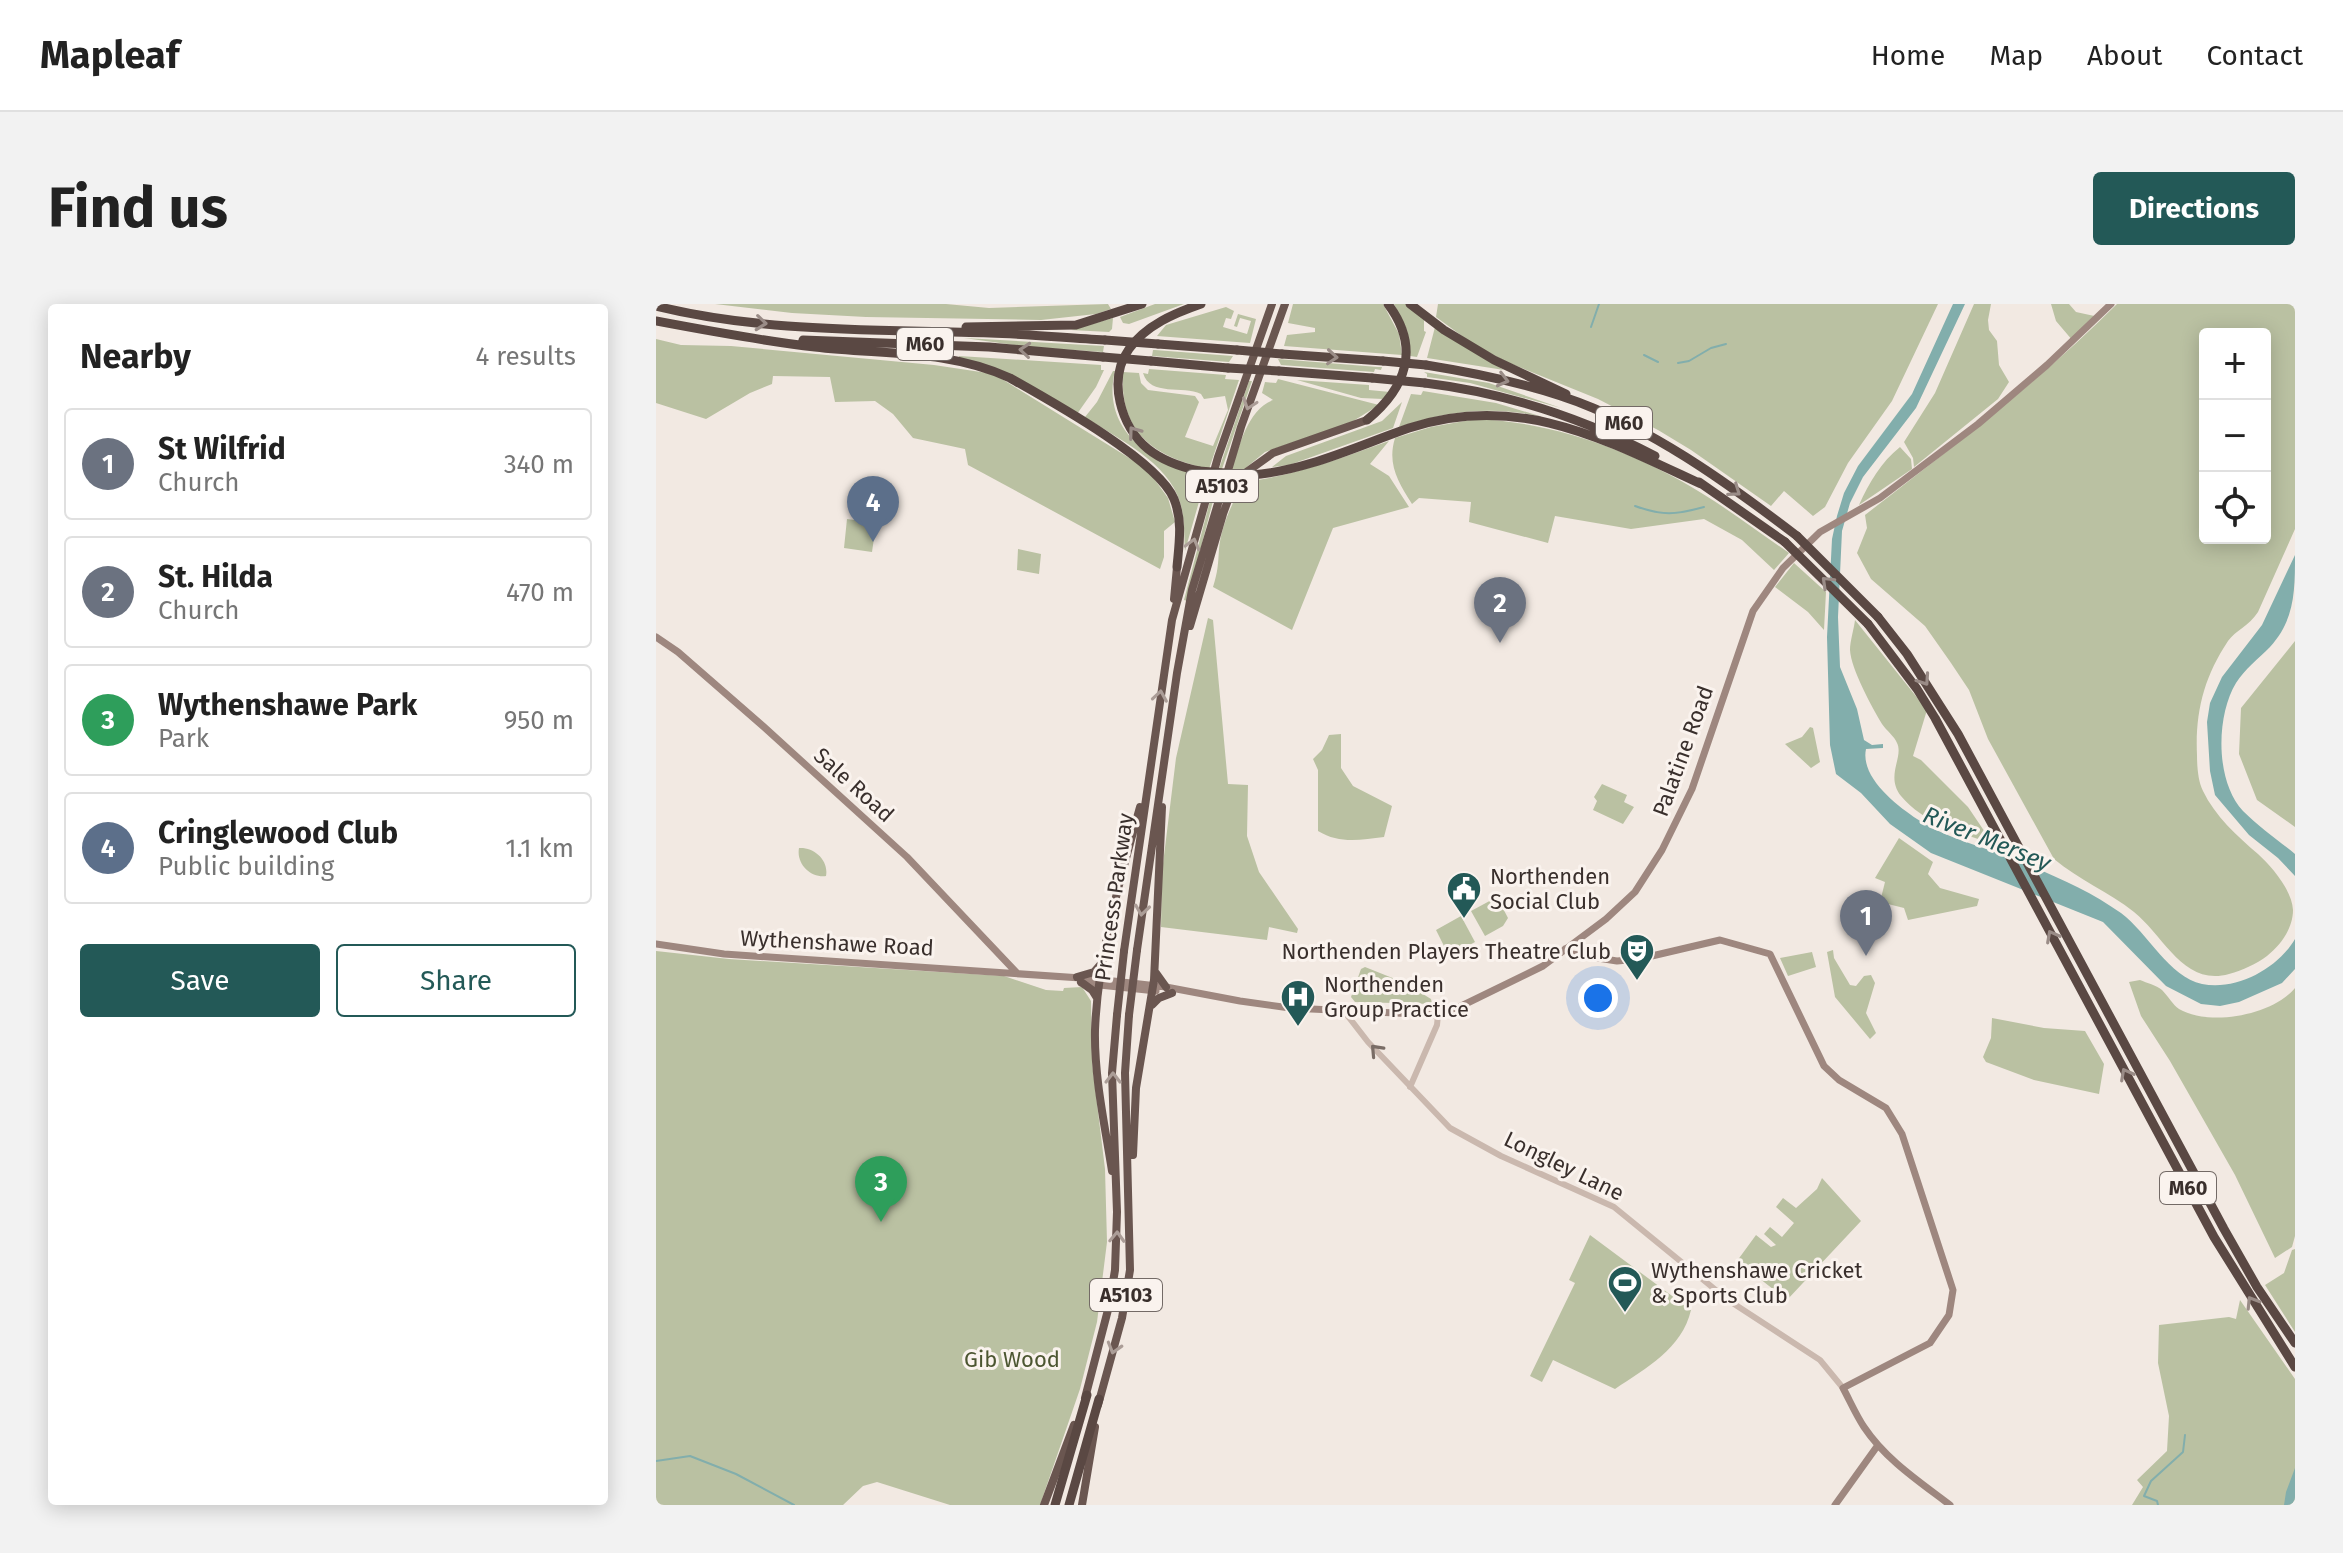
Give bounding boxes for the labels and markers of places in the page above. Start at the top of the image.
pin: 4 [847,476,899,542]
pin: 2 [1474,577,1526,643]
place label: Northenden Social Club [1490,863,1610,915]
public building icon: Northenden Social Club [1445,870,1483,920]
pin: 1 [1840,890,1892,956]
theatre icon: Northenden Players Theatre Club [1618,932,1656,982]
place label: Northenden Players Theatre Club [1282,938,1611,965]
place label: Northenden Group Practice [1324,971,1469,1023]
hospital icon: Northenden Group Practice [1279,978,1317,1028]
pin: 3 [855,1156,907,1222]
place label: Wythenshawe Cricket & Sports Club [1651,1257,1863,1309]
sports icon: Wythenshawe Cricket & Sports Club [1606,1264,1644,1314]

